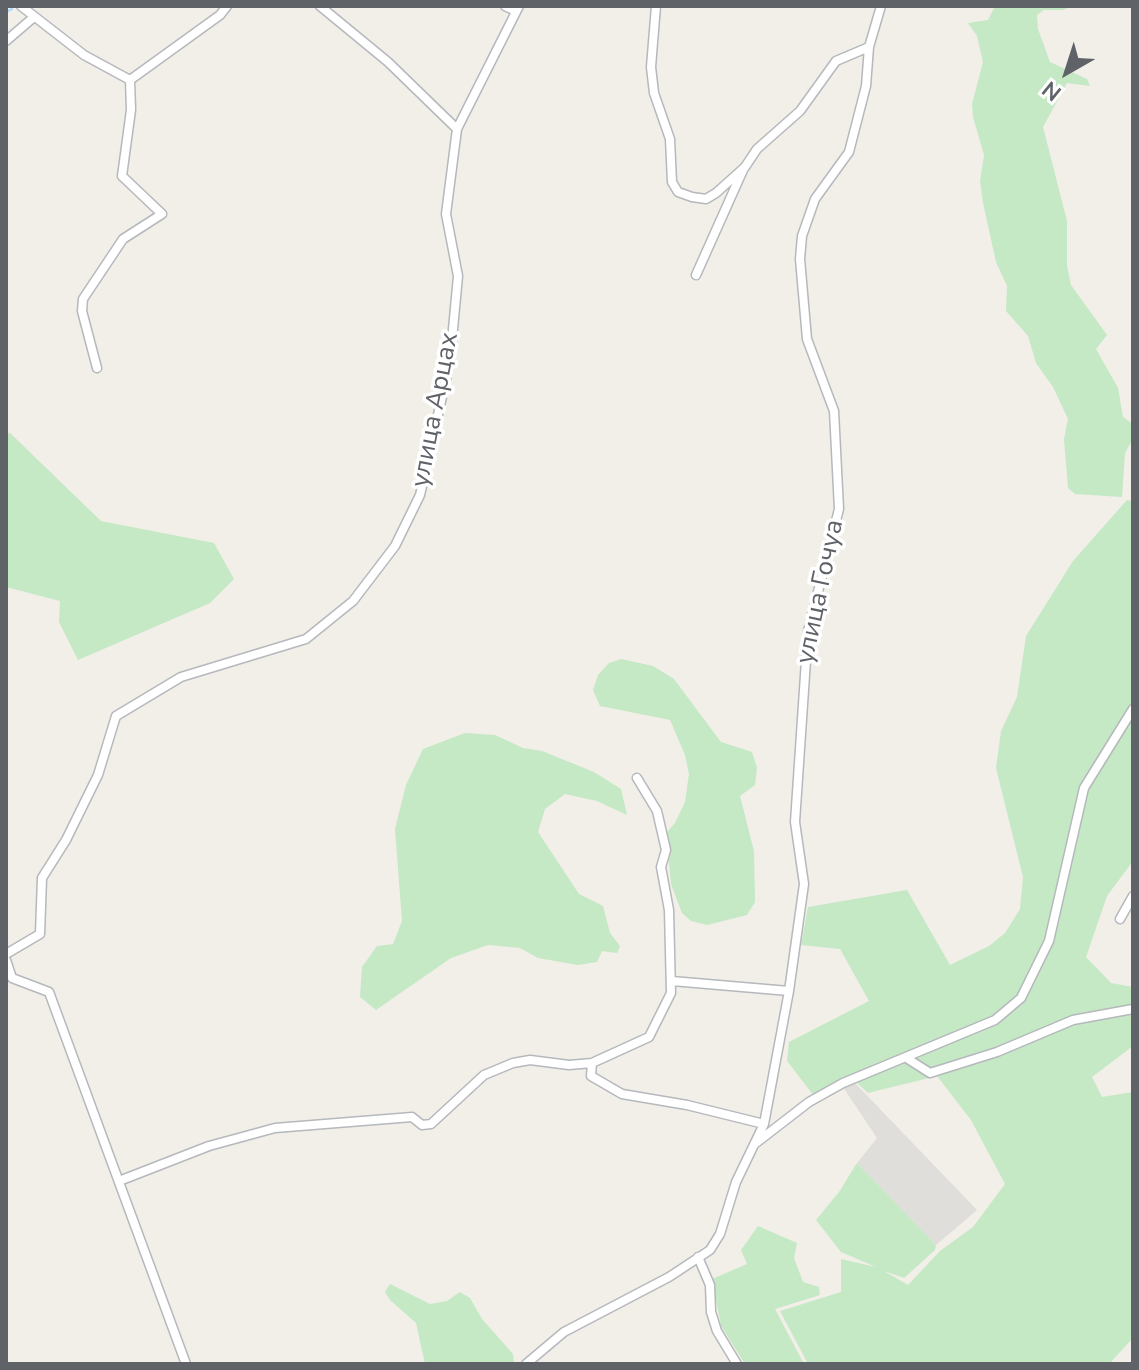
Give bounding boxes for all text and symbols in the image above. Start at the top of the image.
north arrow [1027,32,1107,112]
text: N [1036,74,1068,107]
street label: улица Арцах [406,330,466,490]
street label: улица Гочуа [790,517,852,667]

